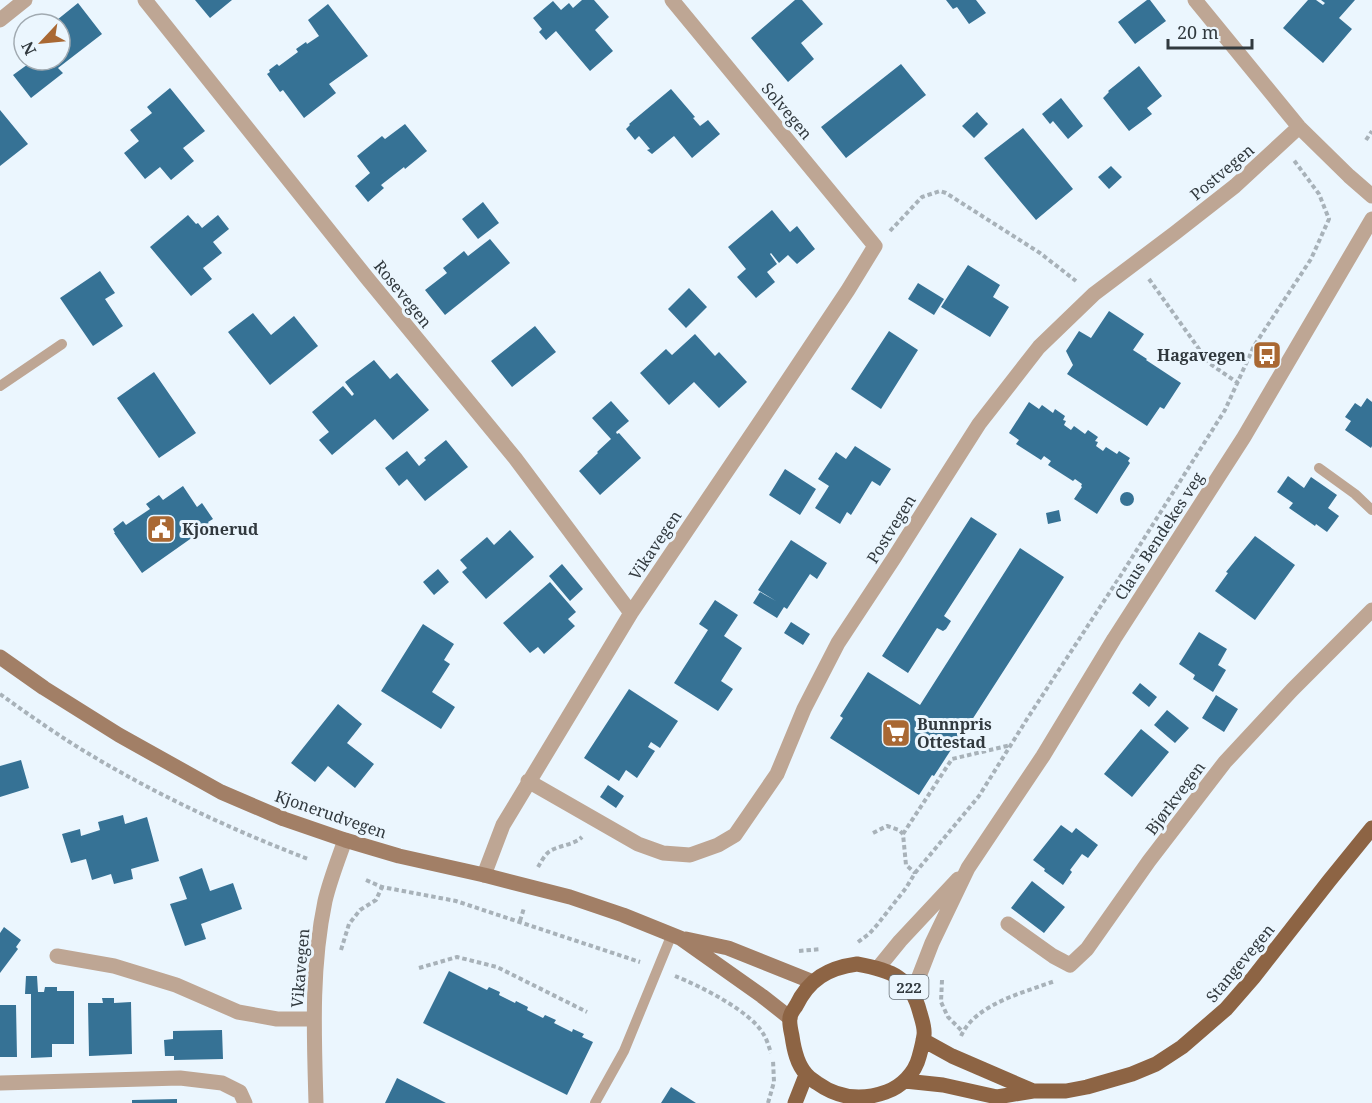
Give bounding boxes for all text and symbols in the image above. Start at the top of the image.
north arrow [12,12,72,72]
scale bar [1168,12,1252,50]
text: 20 m [1177,20,1219,44]
text: N [16,38,41,59]
street label: Solvegen [757,78,817,144]
street label: Postvegen [1185,139,1259,205]
street label: Rosevegen [369,256,437,332]
bus stop icon: Hagavegen [1251,339,1283,371]
place label: Hagavegen [1157,344,1246,366]
street label: Claus Bendekes veg [1109,467,1209,604]
street label: Postvegen [861,490,921,568]
street label: Vikavegen [624,506,686,584]
public building icon: Kjonerud [145,513,177,545]
place label: Kjonerud [182,518,259,540]
place label: Bunnpris Ottestad [917,713,992,753]
supermarket icon: Bunnpris Ottestad [880,717,912,749]
street label: Bjørkvegen [1140,757,1210,839]
street label: Kjonerudvegen [272,785,390,843]
street label: Stangevegen [1201,919,1279,1007]
street label: Vikavegen [286,927,314,1009]
road number: 222 [890,975,928,999]

